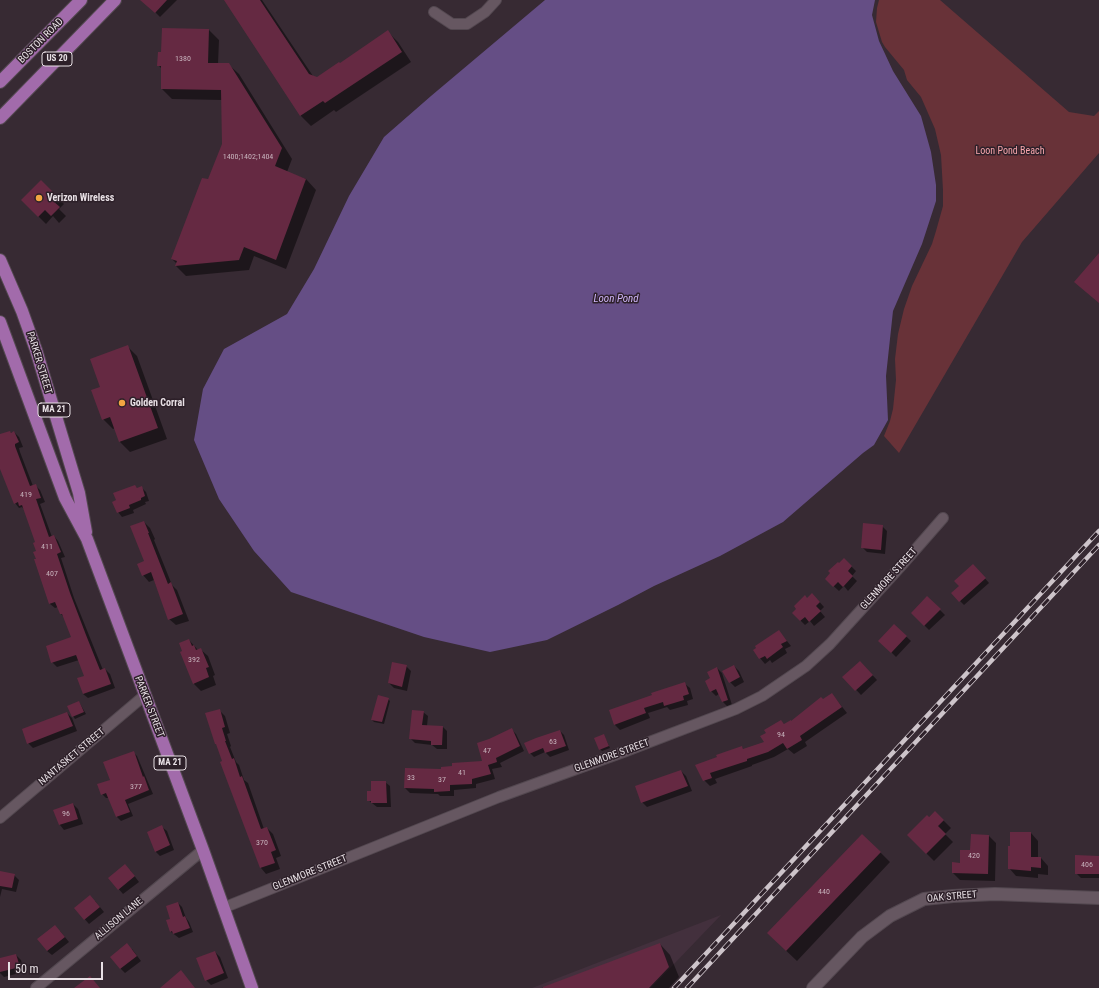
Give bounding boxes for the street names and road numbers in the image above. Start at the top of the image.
street label: BOSTON ROAD [16,16,66,66]
road number: US 20 [42,52,72,66]
street label: PARKER STREET [24,330,54,396]
road number: MA 21 [38,403,70,417]
street label: GLENMORE STREET [858,546,920,612]
street label: PARKER STREET [132,675,166,739]
street label: NANTASKET STREET [36,726,108,788]
street label: GLENMORE STREET [573,737,651,775]
road number: MA 21 [154,756,186,770]
street label: GLENMORE STREET [271,853,349,893]
street label: OAK STREET [926,889,978,905]
street label: ALLISON LANE [92,895,146,943]

